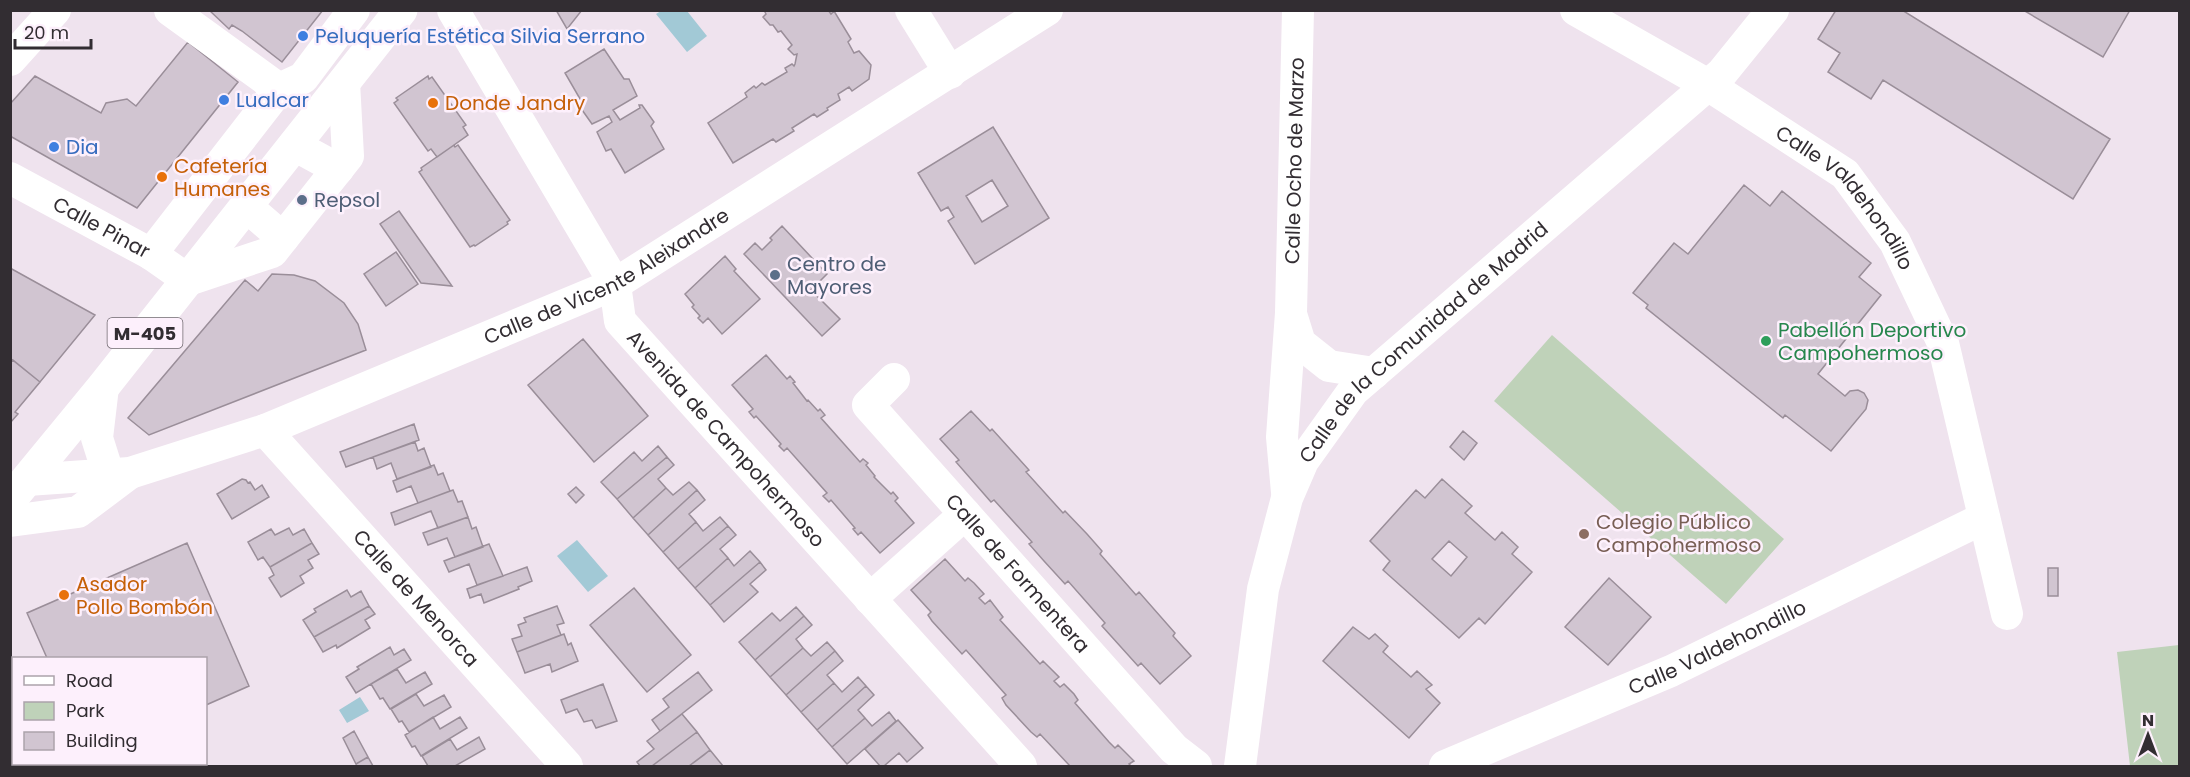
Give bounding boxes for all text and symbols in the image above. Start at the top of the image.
scale bar [15,12,92,50]
text: 20 m [24,20,69,45]
place label: Peluquería Estética Silvia Serrano [315,22,645,50]
marker: Peluquería Estética Silvia Serrano [296,29,310,43]
street label: Calle Ocho de Marzo [1278,57,1311,264]
place label: Lualcar [236,86,309,114]
place label: Donde Jandry [445,89,585,117]
marker: Lualcar [217,93,231,107]
marker: Donde Jandry [426,96,440,110]
street label: Calle Valdehondillo [1770,119,1920,275]
place label: Dia [66,133,99,161]
marker: Dia [47,140,61,154]
place label: Cafetería Humanes [174,152,270,203]
marker: Cafetería Humanes [155,170,169,184]
place label: Repsol [314,186,380,214]
street label: Calle Pinar [48,190,155,265]
marker: Repsol [295,193,309,207]
street label: Calle de Vicente Aleixandre [479,201,735,351]
street label: Calle de la Comunidad de Madrid [1292,215,1554,468]
place label: Centro de Mayores [787,250,886,301]
marker: Centro de Mayores [768,268,782,282]
place label: Pabellón Deportivo Campohermoso [1778,316,1966,367]
road number: M-405 [108,318,182,348]
street label: Avenida de Campohermoso [621,324,831,553]
marker: Pabellón Deportivo Campohermoso [1759,334,1773,348]
street label: Calle de Formentera [939,487,1096,659]
place label: Colegio Público Campohermoso [1596,508,1761,559]
street label: Calle de Menorca [347,523,485,673]
marker: Colegio Público Campohermoso [1577,527,1591,541]
place label: Asador Pollo Bombón [76,570,213,621]
marker: Asador Pollo Bombón [57,588,71,602]
street label: Calle Valdehondillo [1624,593,1811,701]
legend [12,657,207,765]
text: Road [66,668,113,693]
text: Park [66,698,105,723]
north arrow [2118,705,2178,765]
text: N [2142,709,2154,732]
text: Building [66,728,138,753]

